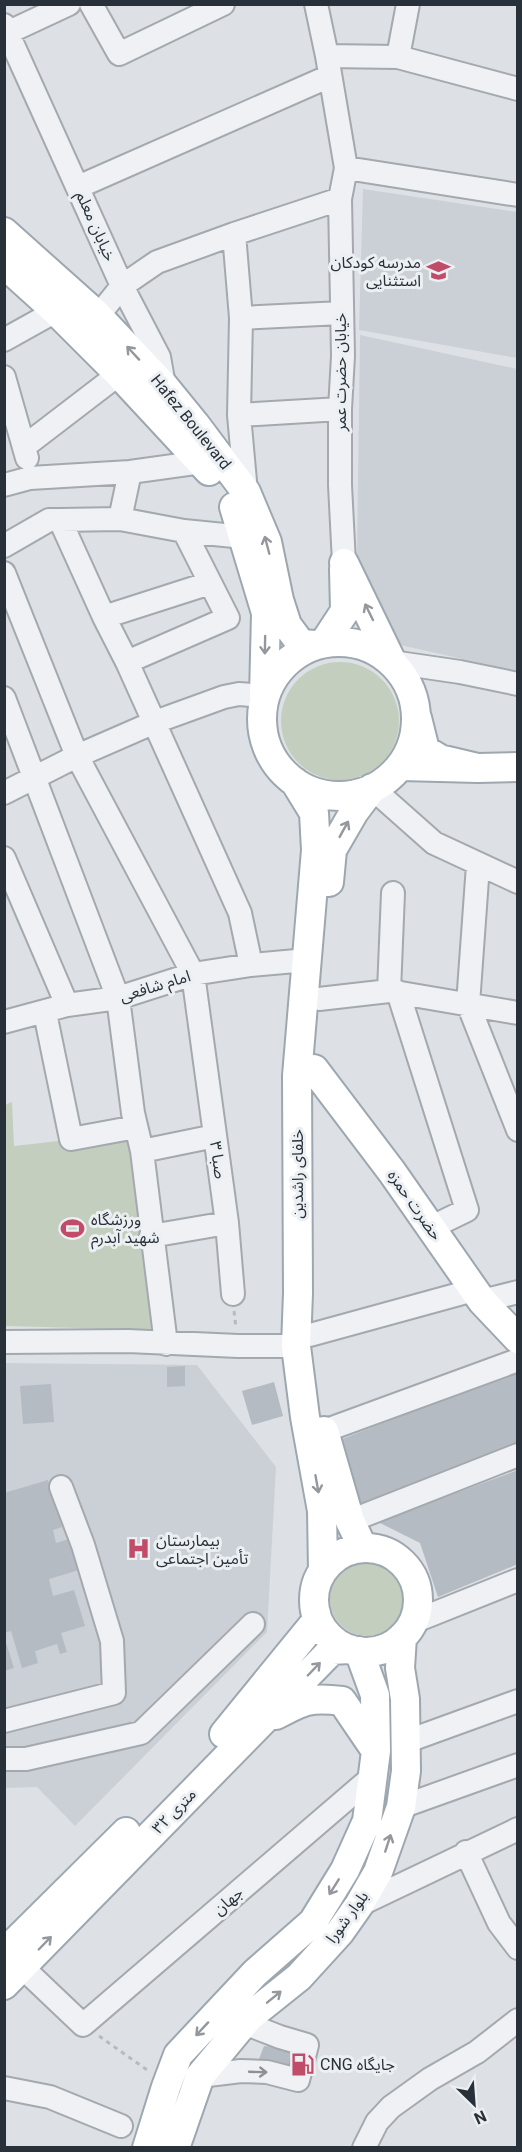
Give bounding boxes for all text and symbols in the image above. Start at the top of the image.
street label: خیابان معلم [69,188,120,265]
place label: مدرسه کودکان استثنایی [330,253,421,290]
school or university icon: مدرسه کودکان استثنایی [426,258,452,284]
street label: خیابان حضرت عمر [331,313,350,432]
one-way arrow [126,345,140,360]
street label: Hafez Boulevard [147,371,235,473]
one-way arrow [261,536,272,555]
one-way arrow [363,603,375,621]
one-way arrow [259,635,271,655]
one-way arrow [338,821,350,838]
street label: امام شافعی [117,966,194,1009]
street label: خلفای راشدین [288,1129,307,1219]
street label: صبا ۳ [206,1140,230,1180]
street label: حضرت حمزه [384,1166,446,1244]
place label: ورزشگاه شهید آبدرم [91,1210,160,1250]
sports icon: ورزشگاه شهید آبدرم [60,1215,86,1241]
one-way arrow [311,1474,322,1493]
place label: بیمارستان تأمین اجتماعی [156,1531,249,1568]
hospital icon: بیمارستان تأمین اجتماعی [125,1536,151,1562]
one-way arrow [307,1661,321,1676]
street label: ۳۲ متری [148,1785,200,1837]
one-way arrow [383,1834,394,1853]
one-way arrow [328,1879,341,1896]
street label: جهان [209,1883,247,1919]
street label: بلوار شورا [322,1887,372,1947]
one-way arrow [38,1935,52,1950]
one-way arrow [265,1990,281,2003]
one-way arrow [195,2021,209,2036]
fuel station icon: CNG جایگاه [289,2051,315,2077]
place label: CNG جایگاه [320,2055,395,2074]
one-way arrow [248,2066,268,2077]
north arrow [444,2074,504,2134]
text: N [471,2106,489,2128]

